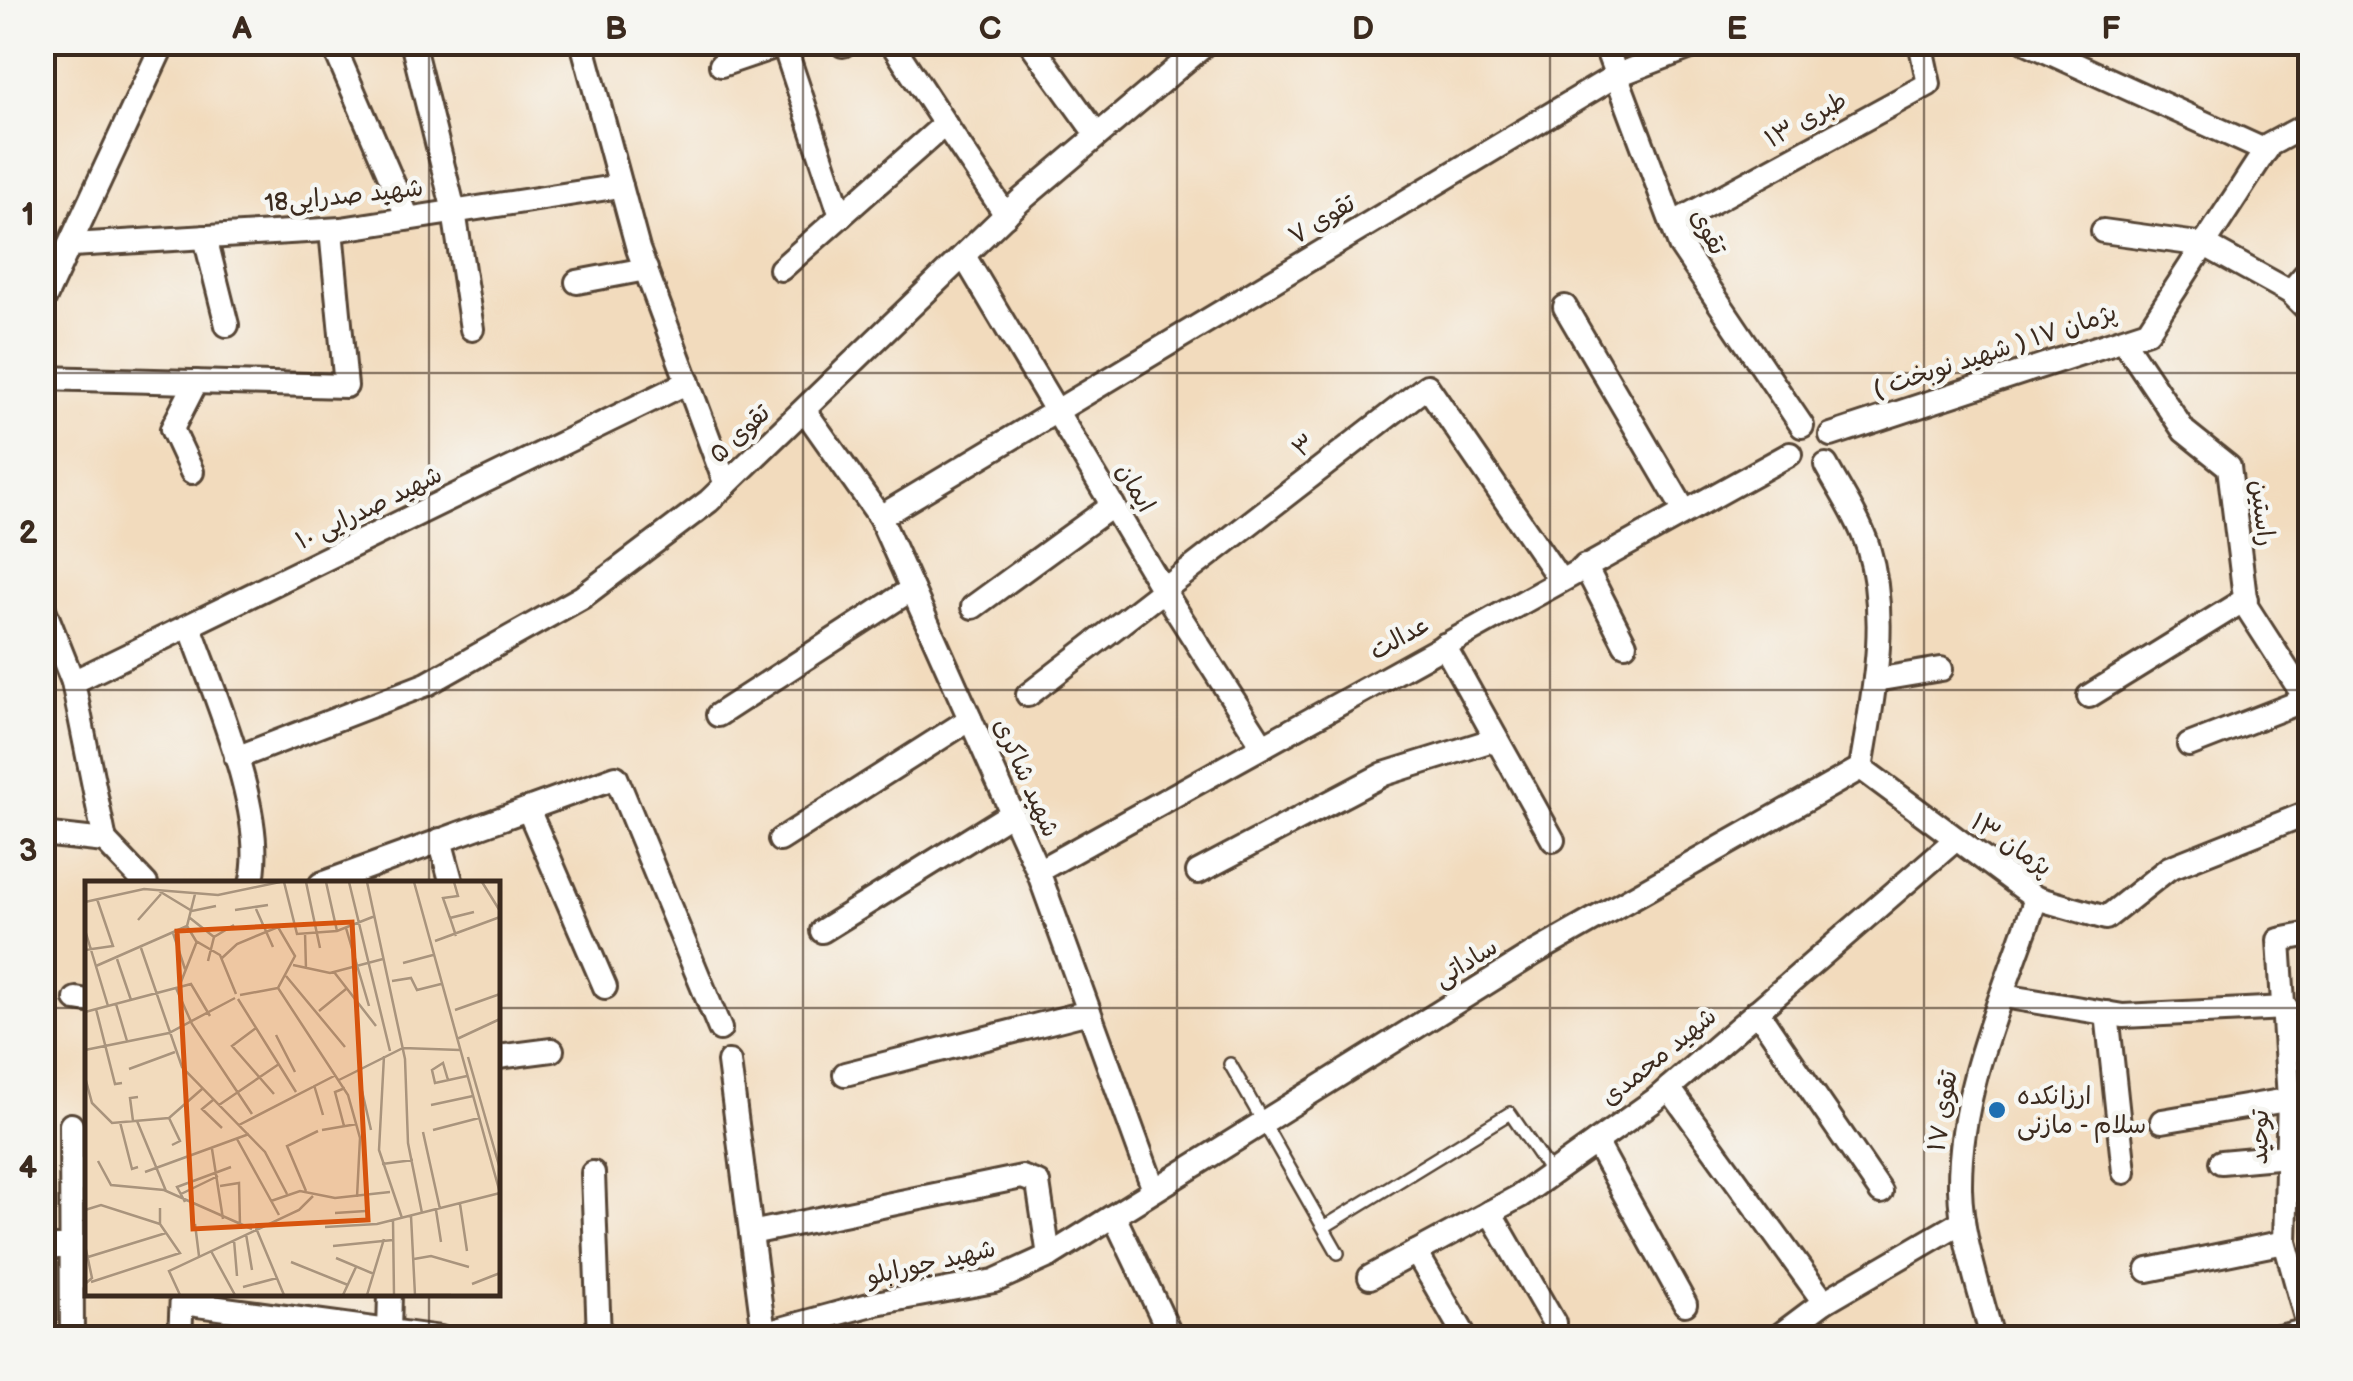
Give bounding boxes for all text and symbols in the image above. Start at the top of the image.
text: A [231,10,252,49]
text: B [605,10,627,49]
text: C [979,10,1001,49]
text: D [1352,10,1374,49]
text: E [1727,10,1747,49]
text: F [2101,10,2121,49]
street label: طبری ۱۳ [1760,85,1852,155]
street label: شهید صدرایی18 [263,172,425,220]
street label: تقوی ۷ [1283,188,1362,252]
text: 1 [21,196,35,235]
street label: تقوی [1683,203,1733,261]
street label: پژمان ۱۷ ( شهید نوبخت ) [1869,297,2121,405]
street label: تقوی ۵ [703,397,778,470]
street label: ۳ [1286,427,1322,465]
street label: ایمان [1109,458,1161,518]
street label: شهید صدرایی ۱۰ [291,459,447,557]
street label: راستین [2243,478,2281,548]
text: 2 [18,514,38,553]
street label: عدالت [1364,609,1436,667]
street label: شهید شاکری [986,714,1066,842]
street label: پژمان ۱۳ [1964,807,2058,883]
text: 3 [19,832,37,871]
inset map [85,881,500,1296]
street label: ساداتی [1428,932,1504,994]
street label: شهید محمدی [1595,1001,1723,1113]
street label: تقوی ۱۷ [1921,1067,1965,1154]
place label: ارزانکده سلام - مازنی [2017,1081,2146,1143]
marker: ارزانکده سلام - مازنی [1986,1099,2008,1121]
street label: توحید [2244,1108,2276,1165]
text: 4 [19,1149,38,1188]
street label: شهید جورابلو [862,1233,999,1293]

